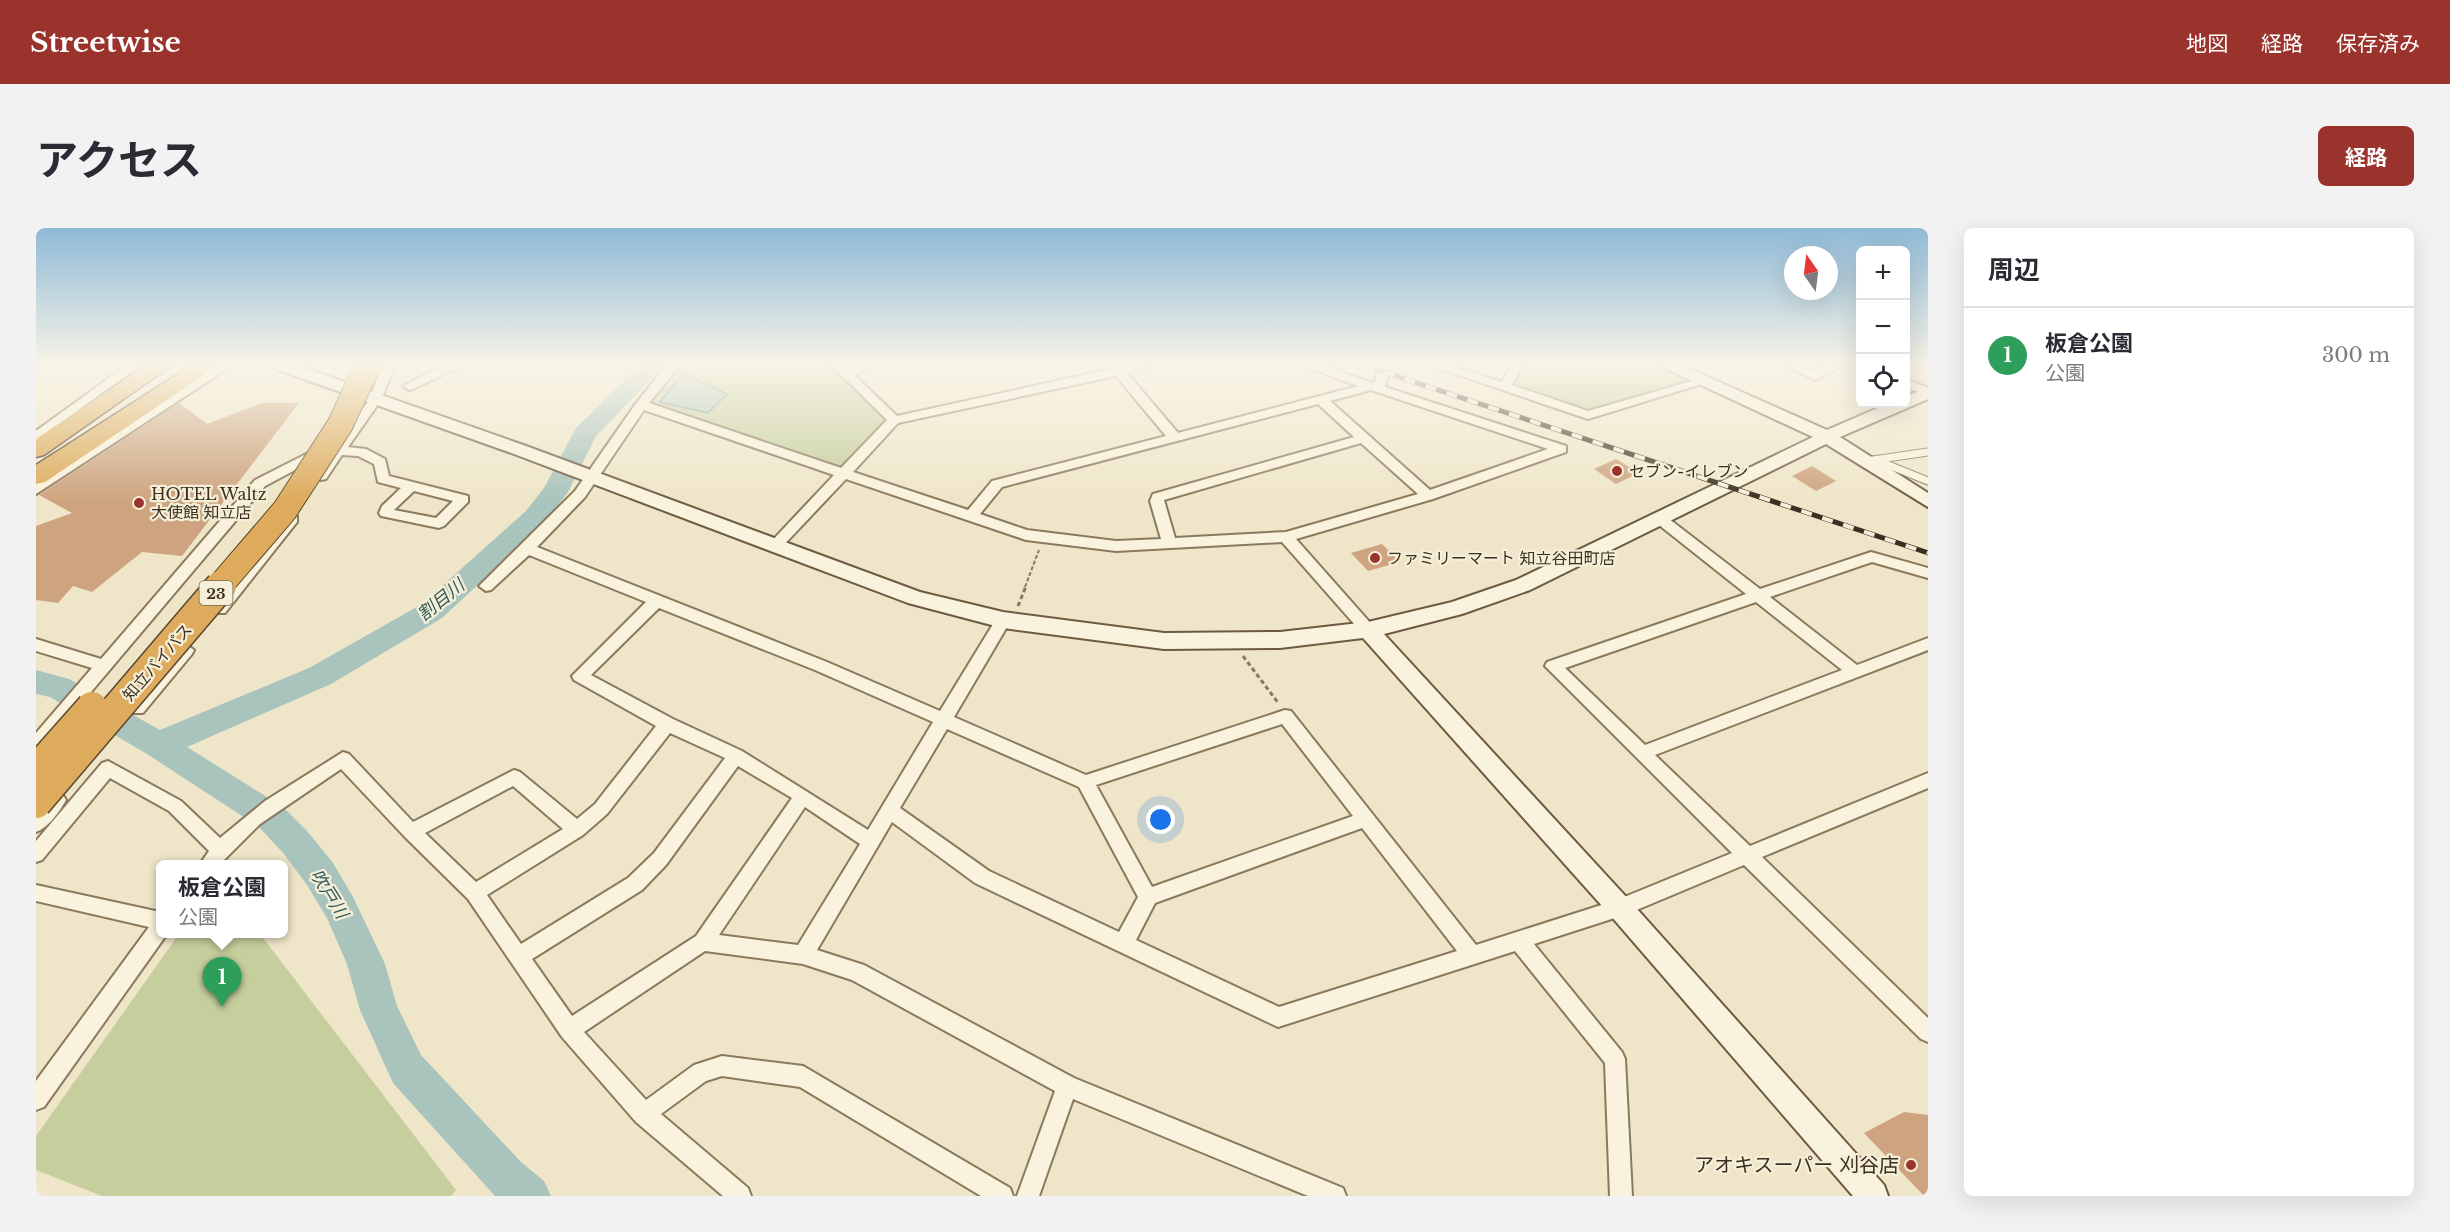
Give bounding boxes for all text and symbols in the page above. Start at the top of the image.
text: Streetwise [30,25,181,60]
text: 地図 [2186,31,2228,57]
text: 経路 [2261,31,2303,57]
text: 保存済み [2336,31,2420,57]
button: 経路 [2318,126,2414,186]
text: アクセス [36,134,202,186]
north arrow [1784,246,1838,300]
map controls [1856,246,1910,408]
button: + [1856,246,1910,300]
text: 周辺 [1988,254,2040,286]
button: − [1856,300,1910,354]
text: 板倉公園 [2045,330,2133,357]
text: 1 [2003,343,2012,367]
text: 300 m [2322,343,2390,367]
button: locate [1856,354,1910,408]
text: 公園 [2045,361,2085,385]
place label: セブン-イレブン [1629,461,1748,481]
marker: セブン-イレブン [1610,464,1624,478]
place label: HOTEL Waltz 大使館 知立店 [151,484,267,522]
marker: HOTEL Waltz 大使館 知立店 [132,496,146,510]
place label: ファミリーマート 知立谷田町店 [1387,548,1616,568]
marker: ファミリーマート 知立谷田町店 [1368,551,1382,565]
water label: 割目川 [413,573,470,626]
road number: 23 [200,581,232,605]
street label: 知立バイパス [118,619,196,705]
your location [1146,805,1175,834]
popup [156,860,288,938]
water label: 吹戸川 [305,865,354,924]
text: 板倉公園 [178,874,266,901]
text: 公園 [178,905,218,929]
pin: 1 [202,958,242,1007]
place label: アオキスーパー 刈谷店 [1694,1153,1899,1177]
marker: アオキスーパー 刈谷店 [1904,1158,1918,1172]

